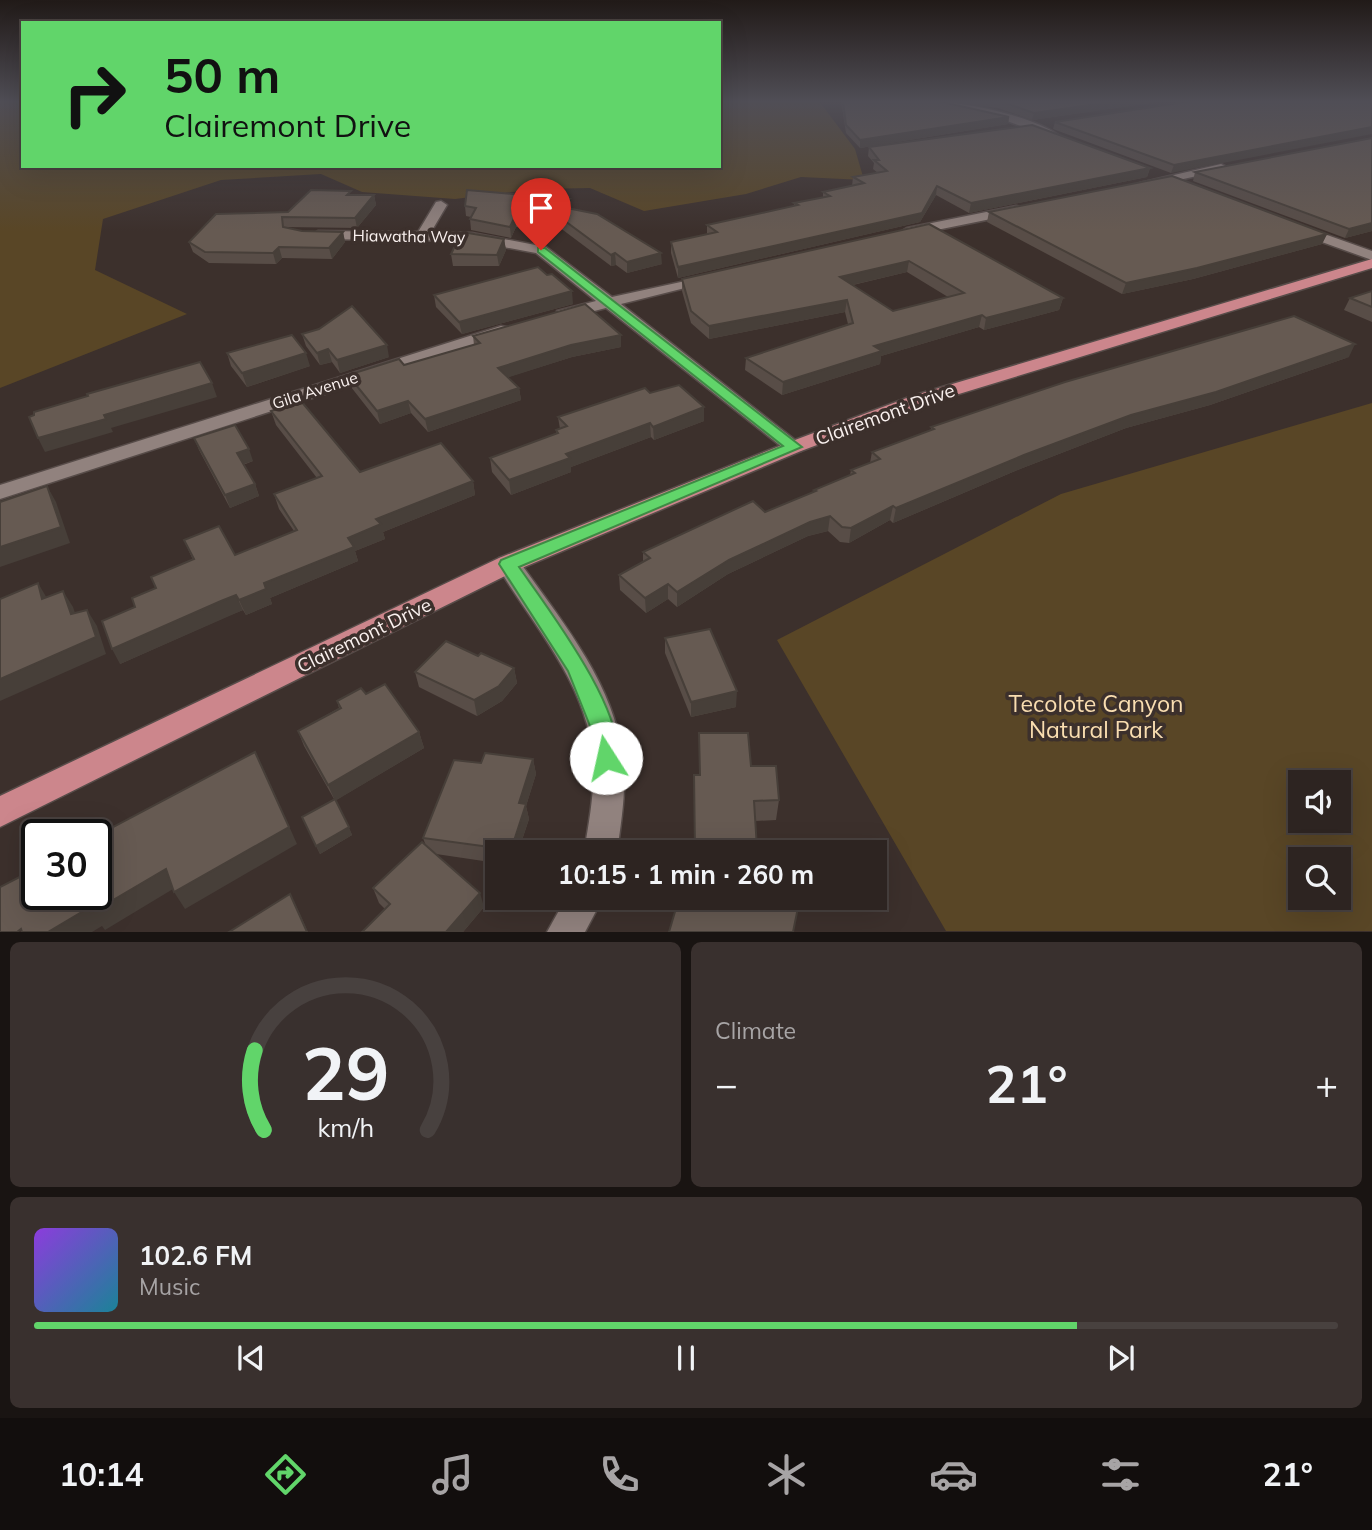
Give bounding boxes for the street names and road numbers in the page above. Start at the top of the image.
street label: Hiawatha Way [353,225,466,247]
street label: Gila Avenue [270,367,360,413]
street label: Clairemont Drive [812,378,958,450]
street label: Clairemont Drive [293,592,435,678]

